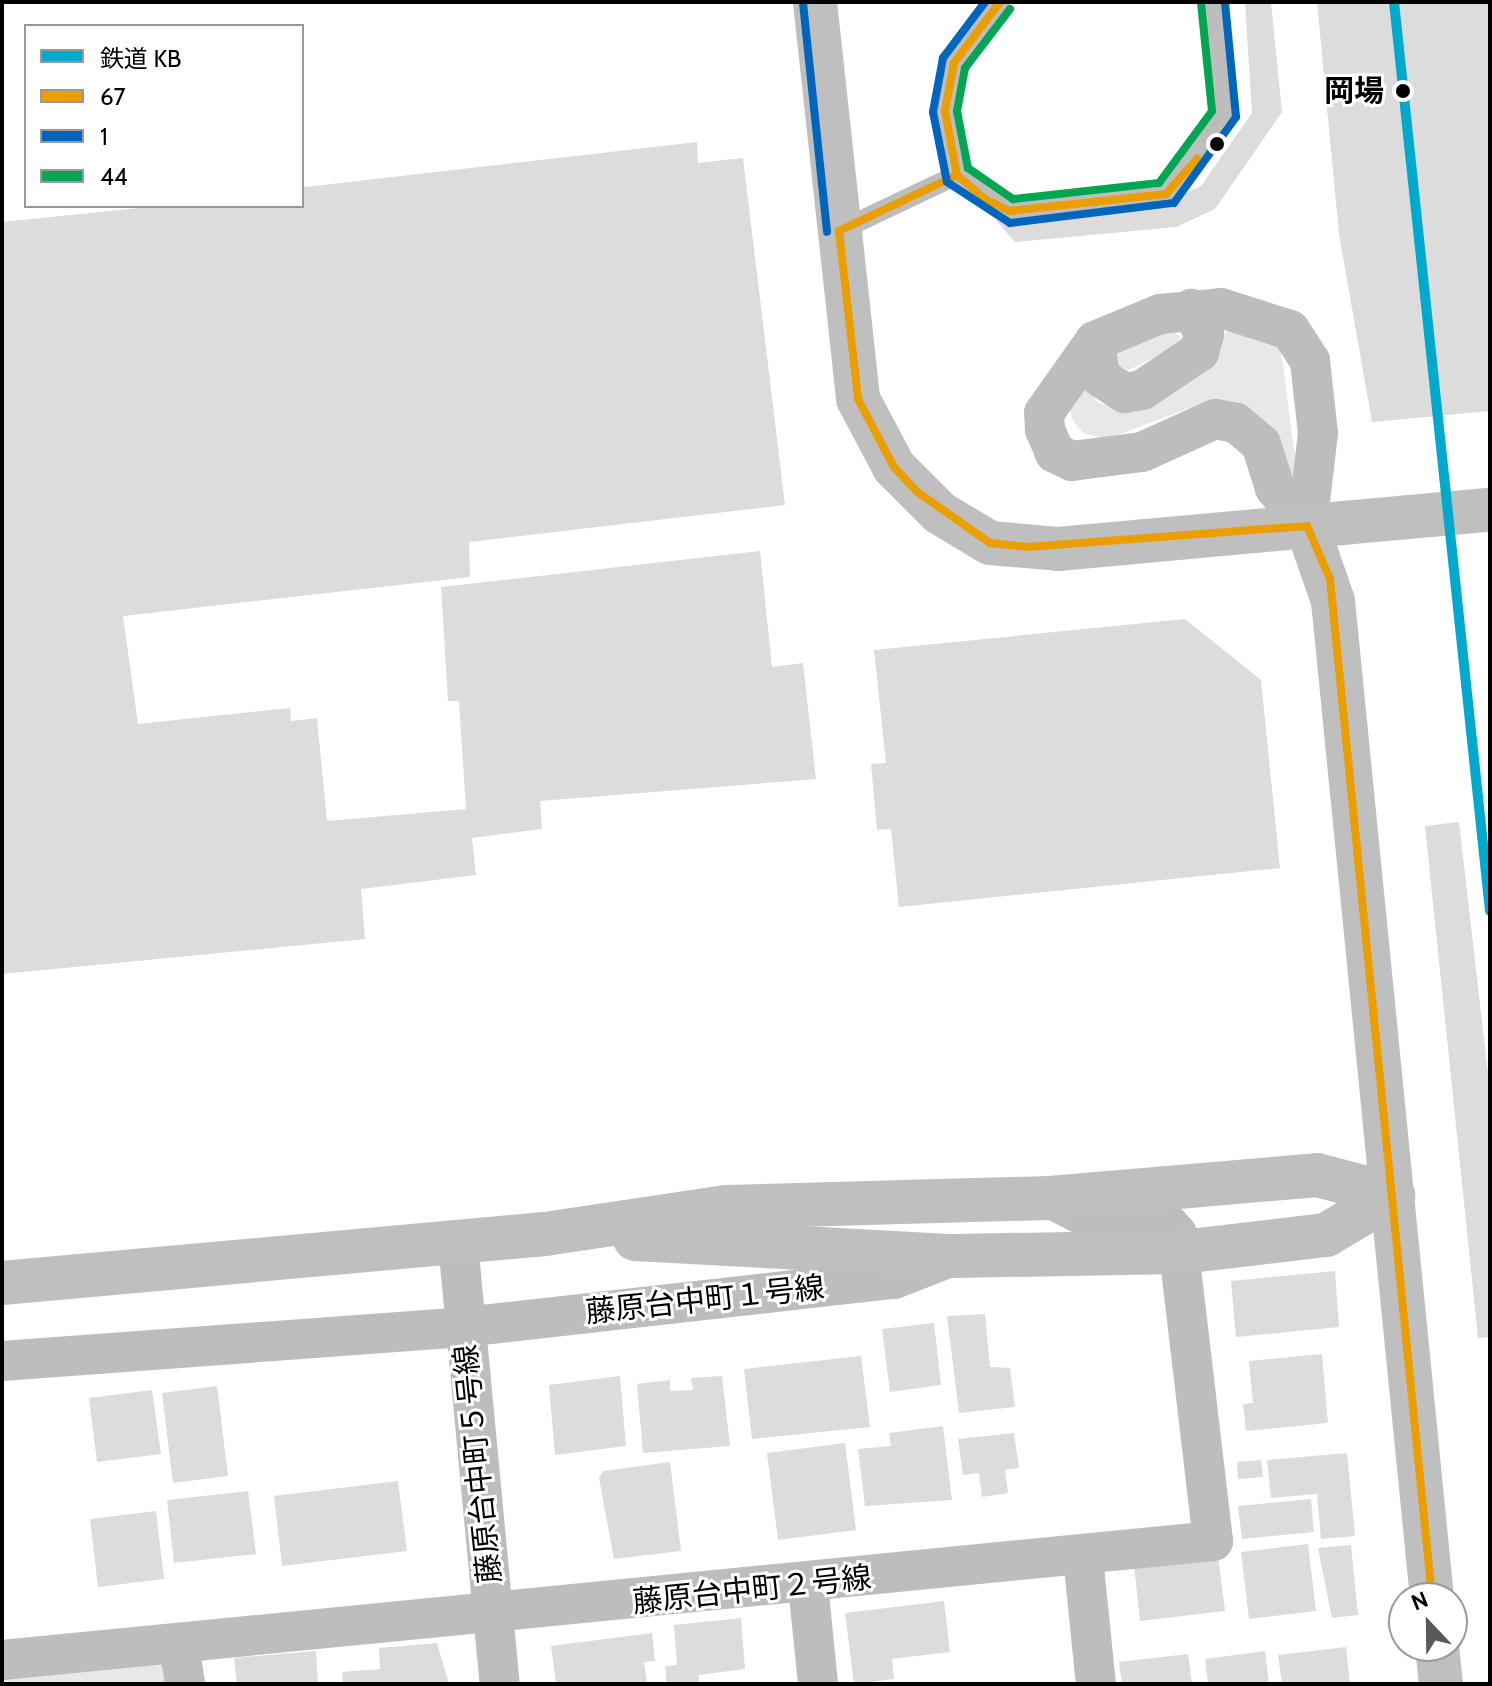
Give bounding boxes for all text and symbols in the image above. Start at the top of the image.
legend [24,24,304,208]
text: 鉄道 KB [100,44,181,73]
place label: 岡場 [1324,73,1384,109]
marker: 岡場 [1391,79,1415,103]
text: 67 [100,82,126,111]
text: 1 [100,122,108,151]
unlabelled marker [1209,136,1225,152]
text: 44 [100,162,128,191]
street label: 藤原台中町１号線 [584,1270,826,1330]
street label: 藤原台中町５号線 [448,1343,508,1585]
street label: 藤原台中町２号線 [631,1560,873,1620]
north arrow [1388,1582,1468,1662]
text: N [1407,1586,1432,1617]

